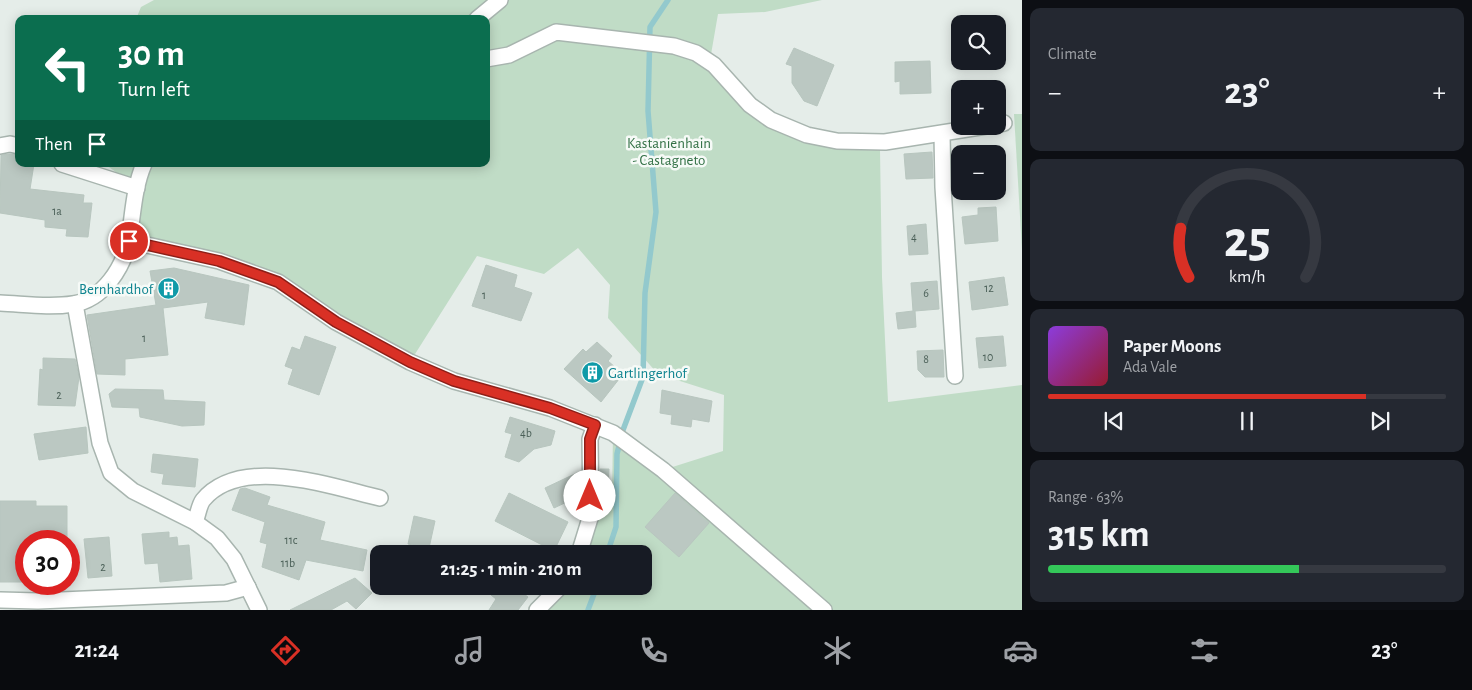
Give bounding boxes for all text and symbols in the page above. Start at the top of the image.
map controls [951,15,1006,200]
button: search [951,15,1006,70]
icon: left [35,35,100,100]
text: 30 m [118,37,185,72]
text: Climate [1048,46,1097,62]
text: 23° [1224,73,1270,111]
text: Turn left [118,78,190,100]
text: − [1048,79,1061,107]
text: + [1433,79,1446,107]
button: + [951,80,1006,135]
icon: arrive [83,130,111,158]
text: Then [35,135,73,154]
park label: Kastanienhain - Castagneto [627,136,711,168]
button: − [951,145,1006,200]
house number: 1a [52,205,62,217]
text: 25 [1224,214,1270,266]
pin [108,220,150,262]
icon: arrive [115,227,143,255]
house number: 4 [911,231,917,243]
text: km/h [1229,268,1265,286]
building icon: Bernhardhof [157,277,181,301]
place label: Bernhardhof [79,282,154,297]
house number: 12 [984,282,994,294]
house number: 6 [923,287,929,299]
house number: 1 [482,289,486,301]
house number: 1 [142,332,146,344]
text: Paper Moons [1123,337,1221,356]
house number: 10 [983,351,993,363]
house number: 8 [923,353,929,365]
text: Ada Vale [1123,359,1177,375]
building icon: Gartlingerhof [580,361,604,385]
place label: Gartlingerhof [608,366,688,381]
house number: 2 [56,389,62,401]
icon: previous [1100,407,1128,435]
icon: pause [1233,407,1261,435]
icon: next [1366,407,1394,435]
house number: 4b [520,427,532,439]
position arrow [563,469,615,521]
text: Range · 63% [1048,489,1123,505]
text: 315 km [1048,516,1150,554]
speed limit sign: 30 [15,530,80,595]
house number: 11c [285,534,298,546]
house number: 11b [281,557,295,569]
text: 21:25 · 1 min · 210 m [440,560,582,579]
house number: 2 [100,561,106,573]
icon: directions [268,633,303,668]
icon: music [452,633,487,668]
icon: phone [636,633,671,668]
icon: climate [820,633,855,668]
icon: car [1003,633,1038,668]
icon: filters [1187,633,1222,668]
text: 21:24 [74,639,119,661]
text: 23° [1371,639,1397,661]

